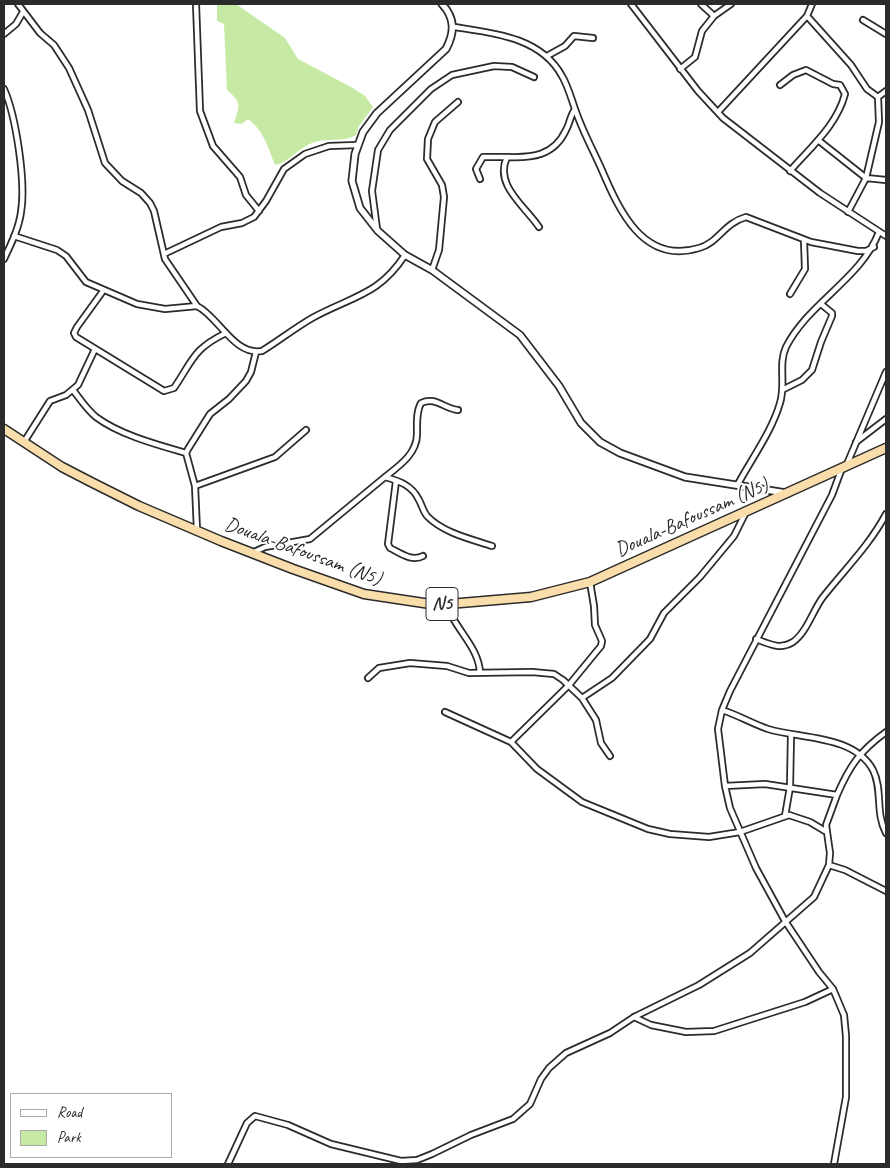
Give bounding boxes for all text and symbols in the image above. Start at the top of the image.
street label: Douala-Bafoussam (N5) [612,473,772,563]
street label: Douala-Bafoussam (N5) [221,512,385,592]
road number: N5 [426,588,458,620]
legend [10,1093,172,1158]
text: Road [57,1103,82,1122]
text: Park [57,1128,81,1147]

